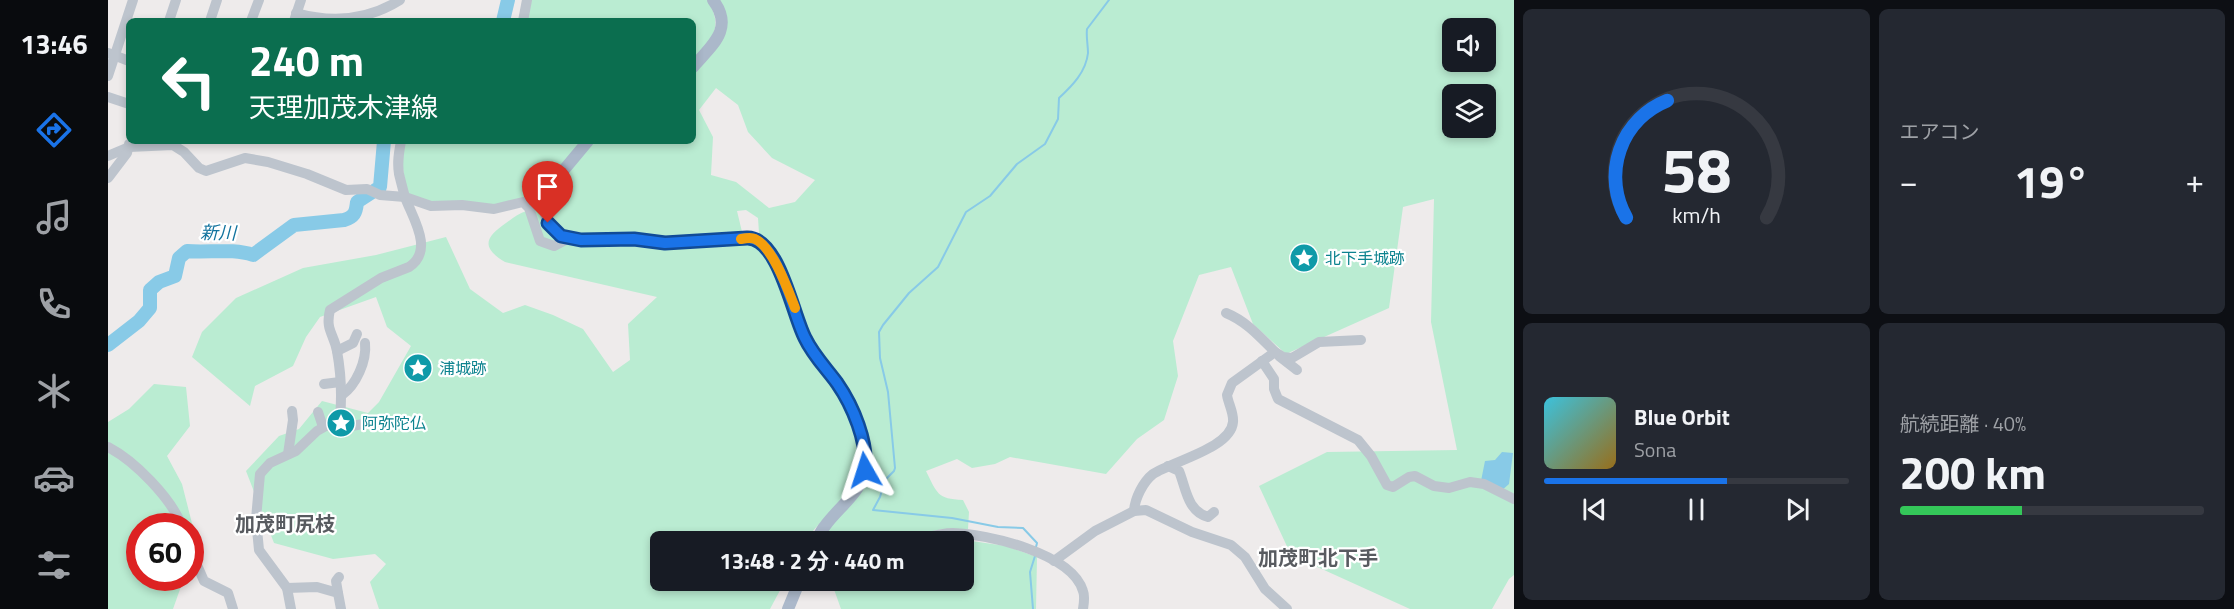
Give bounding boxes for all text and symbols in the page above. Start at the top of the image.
map controls [1442,18,1496,138]
button: sound [1442,18,1496,72]
text: 13:46 [20,23,88,64]
text: 240 m [249,28,364,92]
icon: left [150,42,228,120]
button: layers [1442,84,1496,138]
text: 天理加茂木津線 [249,86,438,127]
icon: directions [33,109,75,151]
text: エアコン [1900,116,1980,147]
text: 58 [1661,121,1731,216]
text: 19° [2014,147,2090,215]
text: − [1900,156,1918,206]
text: + [2186,156,2204,206]
pin [522,161,573,223]
icon: arrive [531,170,564,203]
icon: music [33,196,75,238]
text: km/h [1672,200,1721,232]
water label: 新川 [200,219,238,246]
place icon: 北下手城跡 [1288,242,1320,274]
place label: 北下手城跡 [1325,246,1405,270]
icon: phone [33,283,75,325]
place icon: 浦城跡 [402,352,434,384]
place label: 浦城跡 [439,356,487,380]
icon: climate [33,370,75,412]
text: Blue Orbit [1634,400,1730,434]
place icon: 阿弥陀仏 [325,407,357,439]
text: 航続距離 · 40% [1900,408,2026,439]
place label: 阿弥陀仏 [362,411,426,435]
text: Sona [1634,434,1676,465]
position arrow [833,438,897,502]
text: 200 km [1900,438,2046,506]
icon: car [33,457,75,499]
icon: previous [1578,493,1611,526]
icon: pause [1680,493,1713,526]
icon: next [1781,493,1814,526]
district label: 加茂町尻枝 [235,508,335,539]
speed limit sign: 60 [126,513,204,591]
district label: 加茂町北下手 [1258,542,1378,573]
icon: filters [33,544,75,586]
text: 13:48 · 2 分 · 440 m [720,544,904,578]

